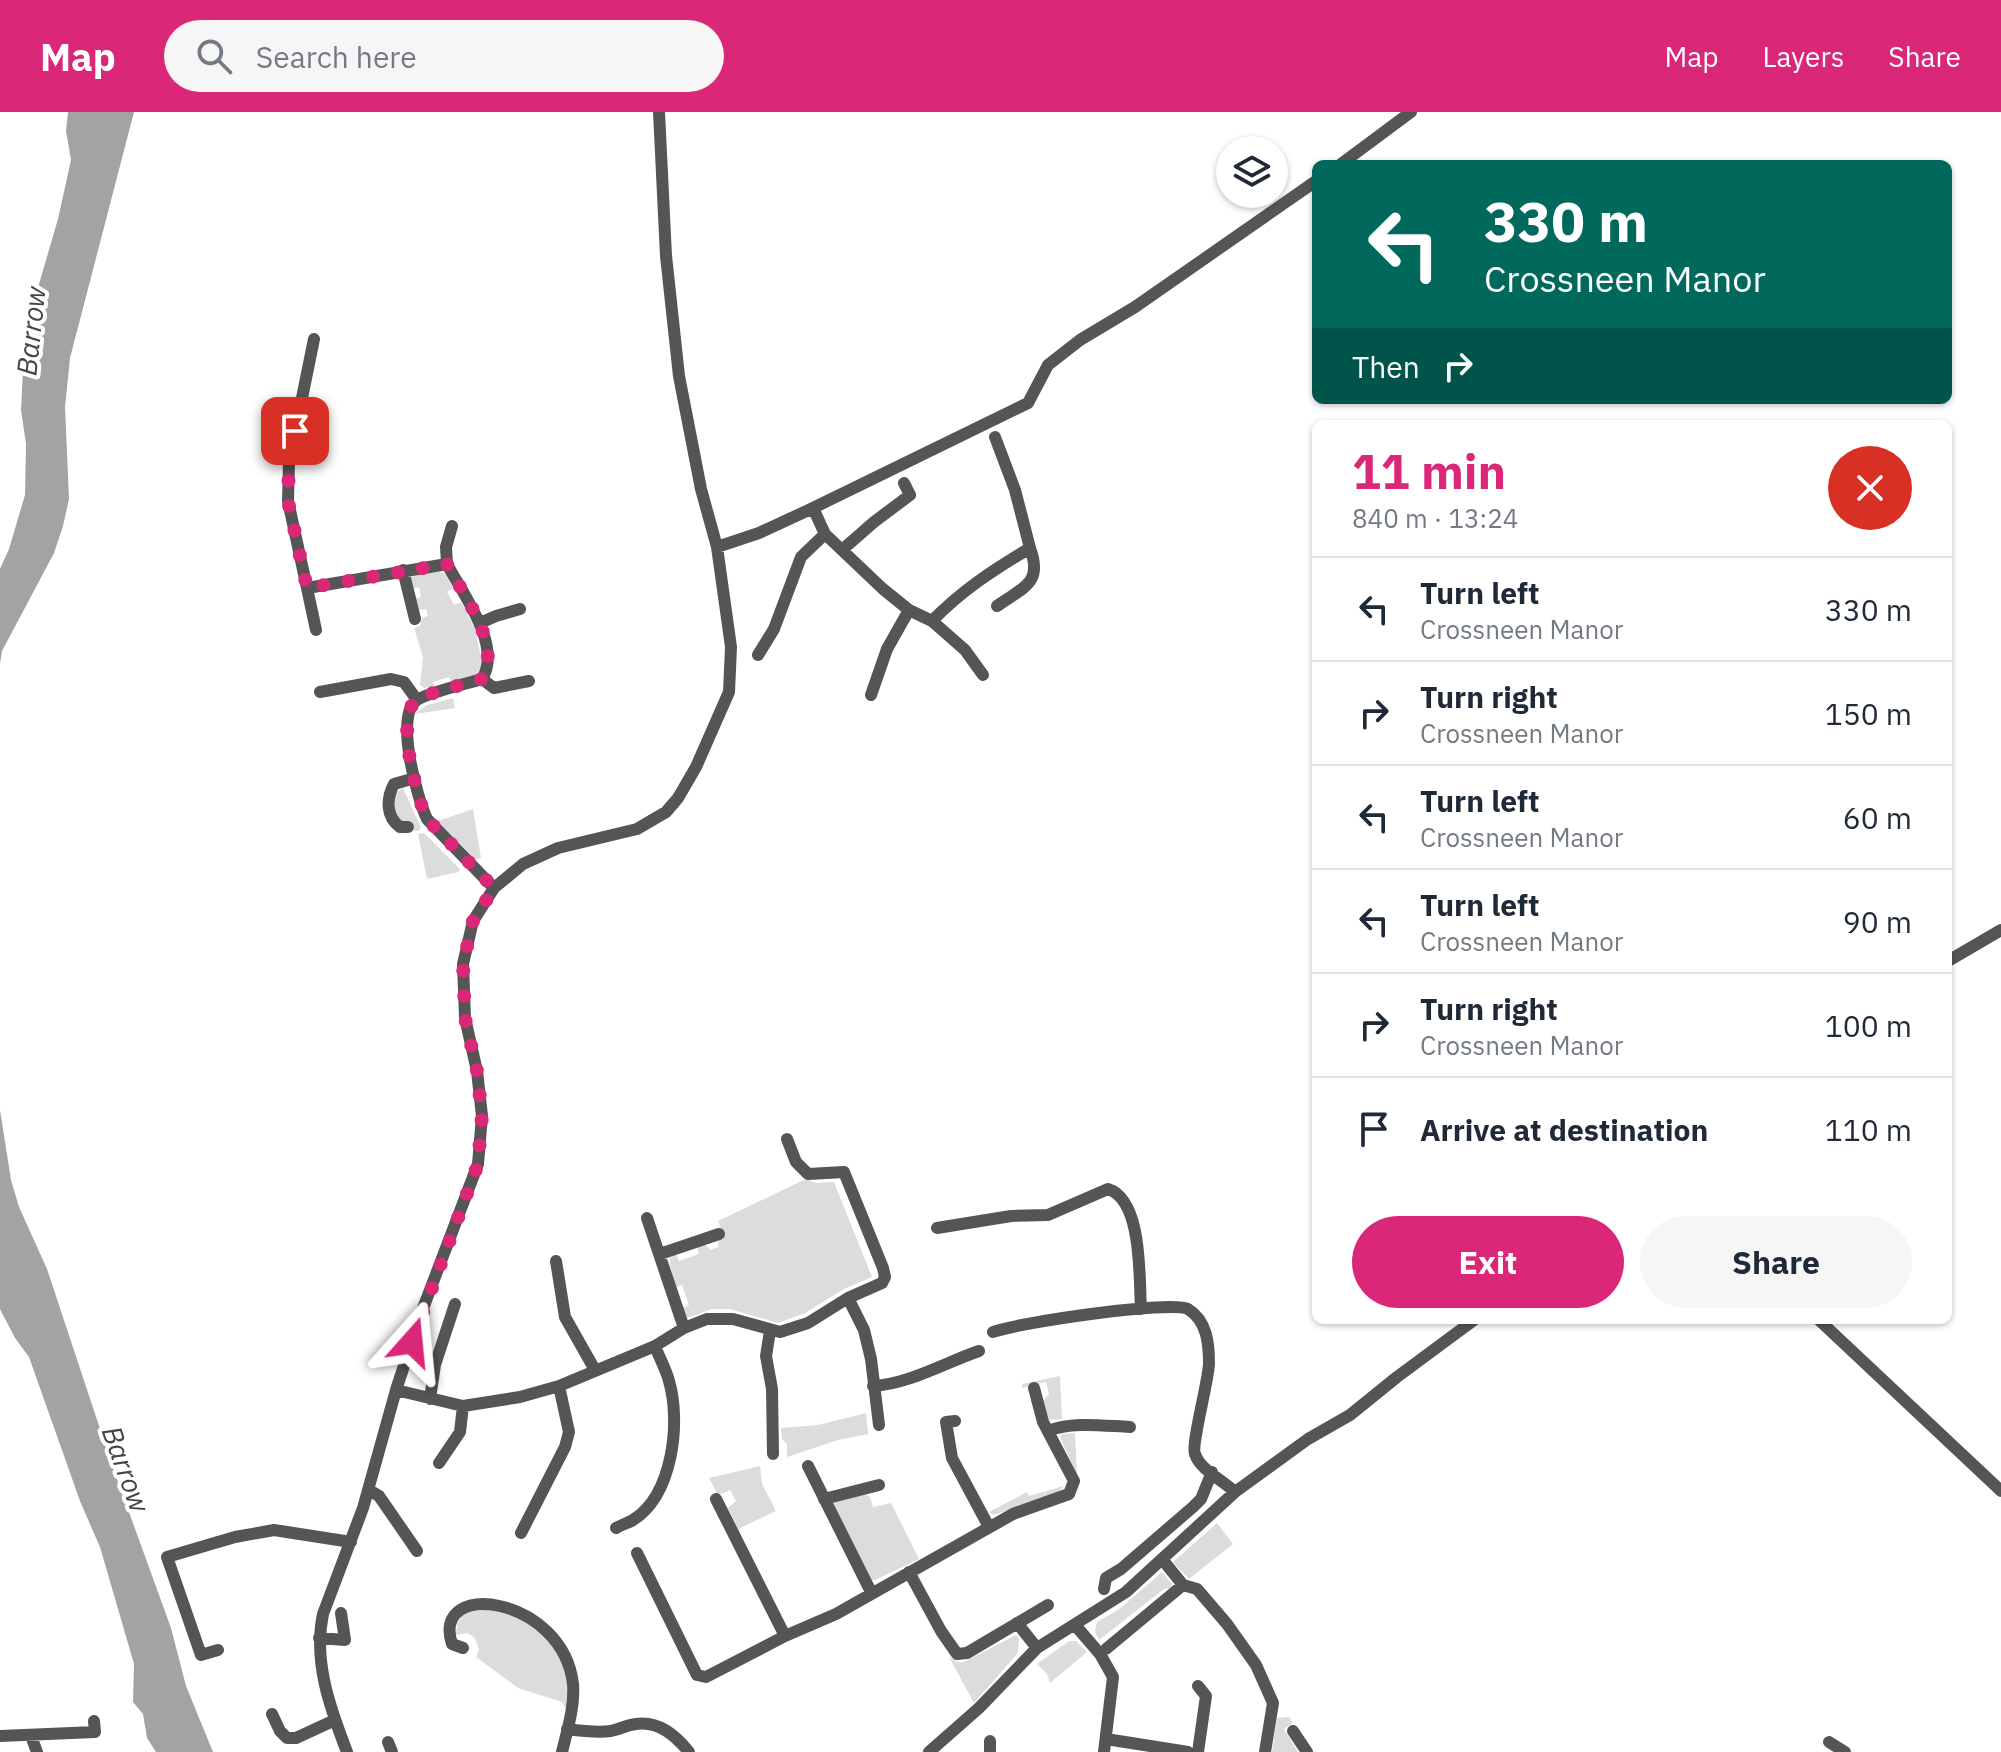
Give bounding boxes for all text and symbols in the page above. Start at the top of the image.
search box [164,20,724,92]
text: Map [40,32,116,81]
icon: search [192,34,236,78]
text: Search here [256,37,417,76]
text: Map [1664,38,1718,75]
text: Layers [1762,38,1844,75]
text: Share [1888,38,1961,75]
map controls [1216,136,1288,208]
button: layers [1216,136,1288,208]
text: 330 m [1484,185,1648,257]
icon: left [1352,192,1456,296]
text: Crossneen Manor [1484,255,1766,302]
water label: Barrow [7,283,54,377]
icon: right [1436,344,1480,388]
text: Then [1352,347,1420,386]
pin [261,397,329,465]
icon: arrive [273,409,317,453]
text: 11 min [1352,440,1506,502]
button: close [1828,446,1912,530]
text: 840 m · 13:24 [1352,501,1518,535]
text: Turn left [1420,573,1539,612]
icon: left [1352,587,1396,631]
text: 330 m [1825,590,1912,629]
text: Crossneen Manor [1420,612,1623,646]
text: Turn right [1420,677,1558,716]
icon: right [1352,691,1396,735]
text: 150 m [1825,694,1912,733]
text: Crossneen Manor [1420,716,1623,750]
text: Turn left [1420,781,1539,820]
icon: left [1352,795,1396,839]
text: 60 m [1843,798,1912,837]
text: Crossneen Manor [1420,820,1623,854]
text: Turn left [1420,885,1539,924]
icon: left [1352,899,1396,943]
text: 90 m [1843,902,1912,941]
text: Crossneen Manor [1420,924,1623,958]
text: Turn right [1420,989,1558,1028]
icon: right [1352,1003,1396,1047]
text: 100 m [1825,1006,1912,1045]
text: Crossneen Manor [1420,1028,1623,1062]
icon: arrive [1352,1107,1396,1151]
text: Arrive at destination [1420,1110,1708,1149]
text: 110 m [1825,1110,1912,1149]
button: Exit [1352,1216,1624,1308]
button: Share [1640,1216,1912,1308]
position arrow [370,1300,454,1384]
water label: Barrow [94,1420,160,1518]

